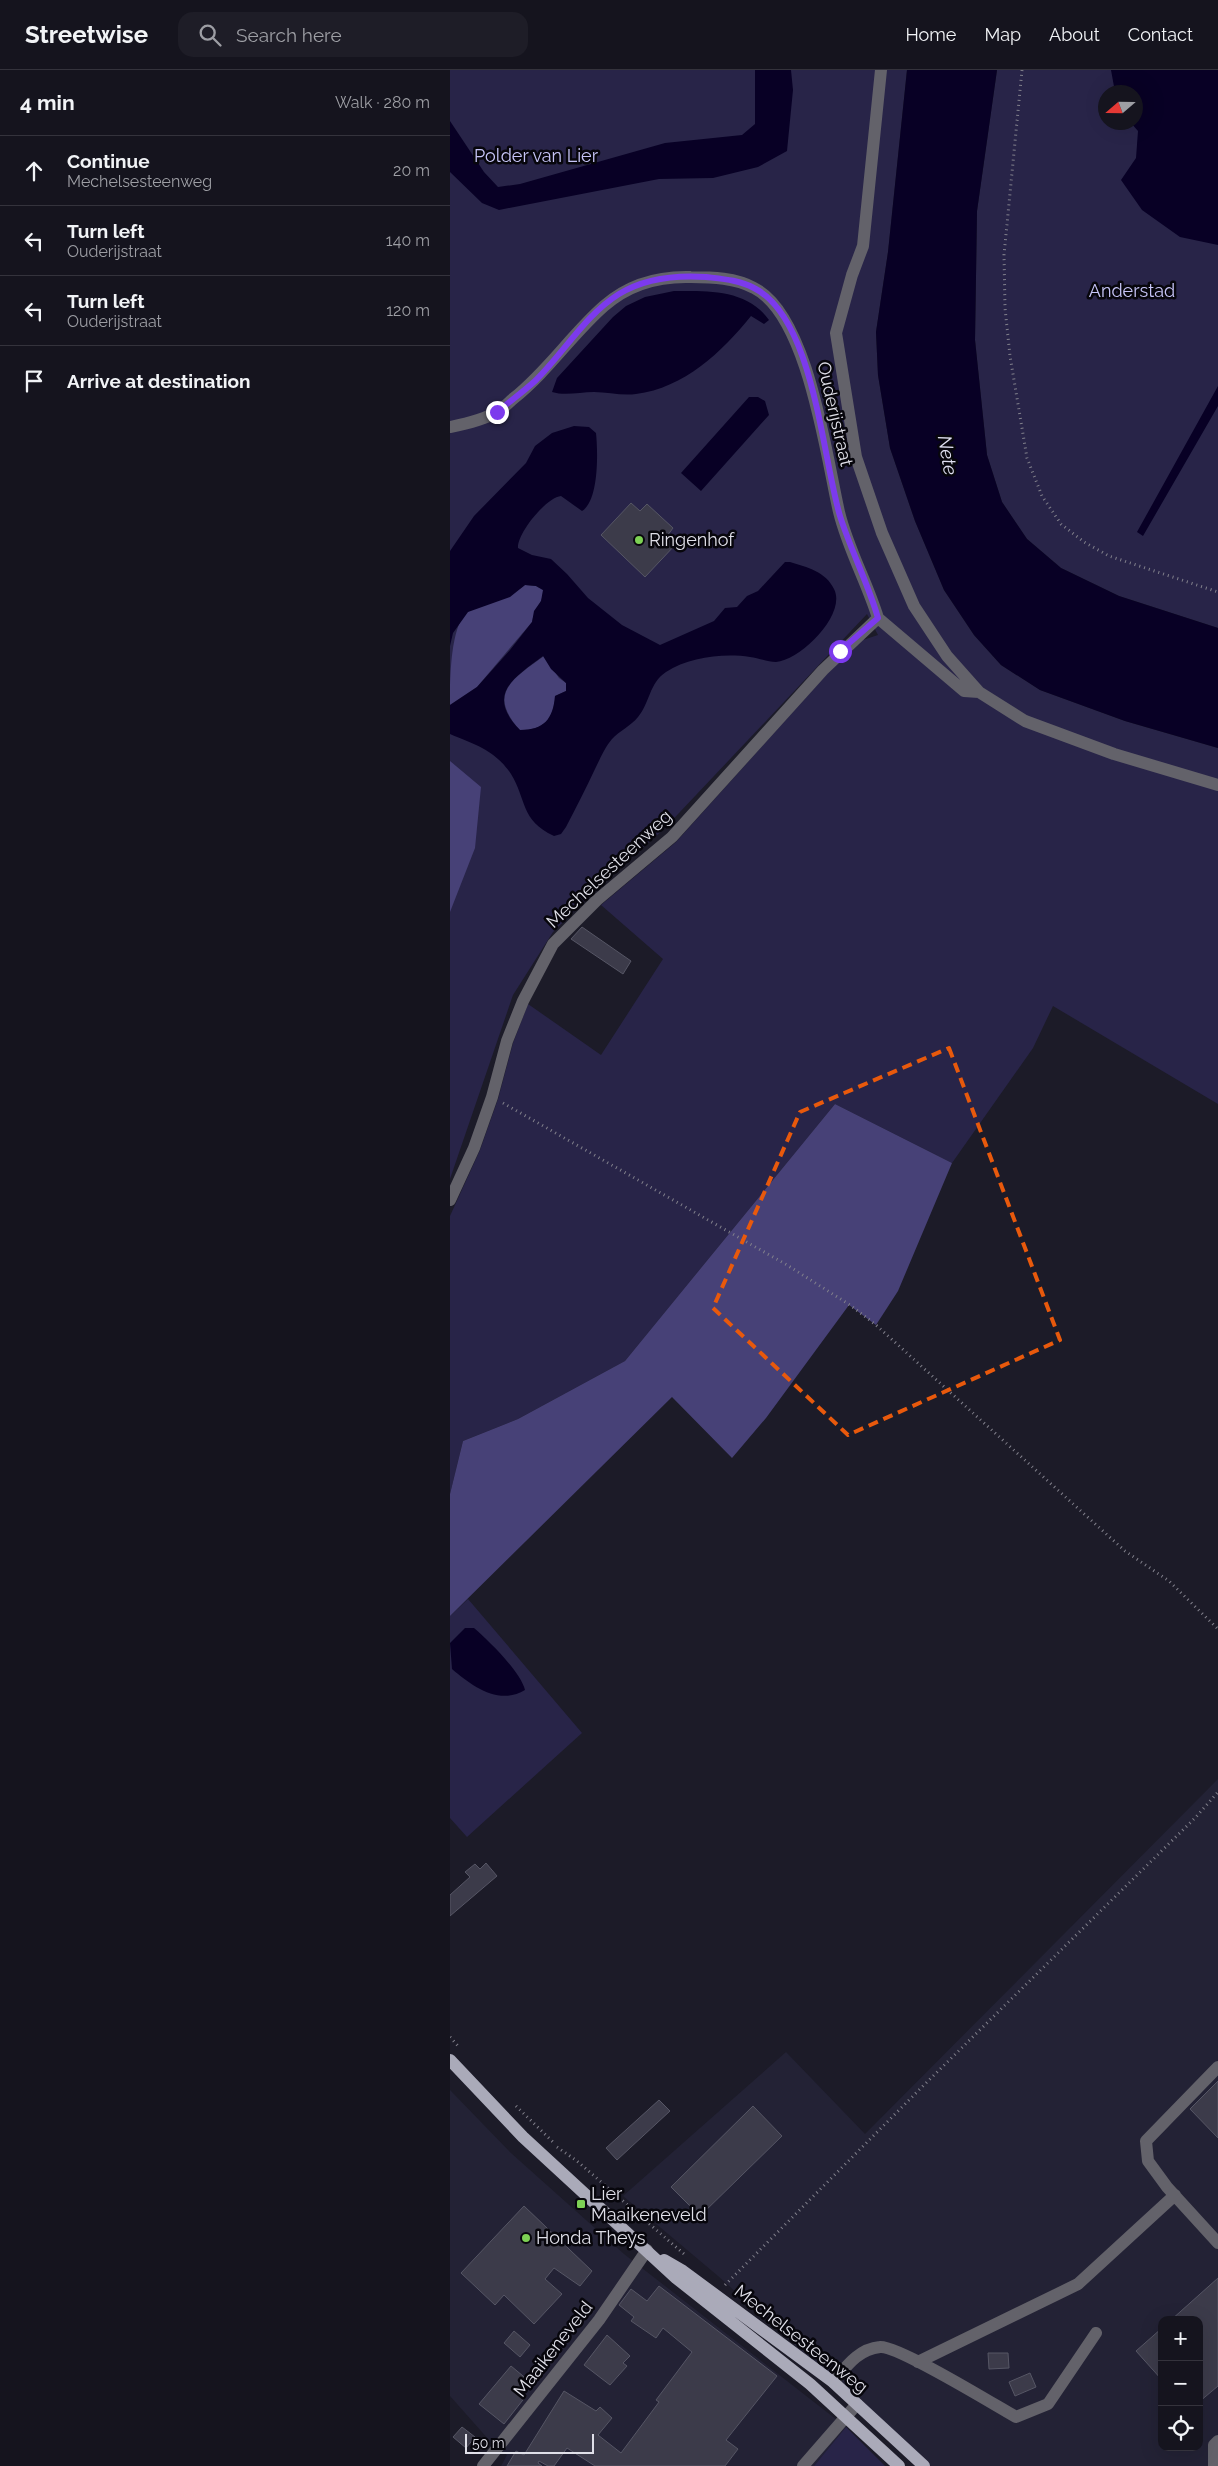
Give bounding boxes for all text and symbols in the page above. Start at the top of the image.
search box [178,12,528,57]
text: Streetwise [25,20,148,49]
icon: search [196,21,224,49]
text: Search here [236,24,342,46]
text: Home [905,24,956,45]
text: Map [984,24,1021,45]
text: About [1049,24,1100,45]
text: Contact [1128,24,1193,45]
north arrow [1098,85,1143,130]
text: 4 min [20,90,75,115]
text: Walk · 280 m [335,93,430,112]
park label: Polder van Lier [474,145,599,166]
text: Continue [67,150,150,172]
icon: ahead [20,157,48,185]
text: 20 m [393,161,430,180]
text: Mechelsesteenweg [67,172,212,191]
text: Turn left [67,220,144,242]
icon: left [20,227,48,255]
text: 140 m [386,231,430,250]
text: Ouderijstraat [67,242,162,261]
park label: Anderstad [1089,280,1175,301]
text: Turn left [67,290,144,312]
icon: left [20,297,48,325]
text: 120 m [386,301,430,320]
text: Ouderijstraat [67,312,162,331]
street label: Ouderijstraat [813,359,858,468]
icon: arrive [20,367,48,395]
text: Arrive at destination [67,370,251,392]
route end [486,401,509,424]
water label: Nete [934,433,962,477]
place label: Ringenhof [649,529,735,550]
marker: Ringenhof [633,534,645,546]
route start [829,640,852,663]
street label: Mechelsesteenweg [542,805,676,932]
place label: Lier Maaikeneveld [591,2183,707,2225]
marker: Lier Maaikeneveld [575,2198,587,2210]
place label: Honda Theys [536,2227,646,2248]
marker: Honda Theys [520,2232,532,2244]
street label: Mechelsesteenweg [731,2280,872,2397]
street label: Maaikeneveld [509,2297,596,2401]
map controls [1158,2316,1203,2451]
button: + [1158,2316,1203,2361]
button: − [1158,2361,1203,2406]
button: locate [1158,2406,1203,2451]
scale bar [465,2431,594,2454]
text: 50 m [472,2435,505,2451]

